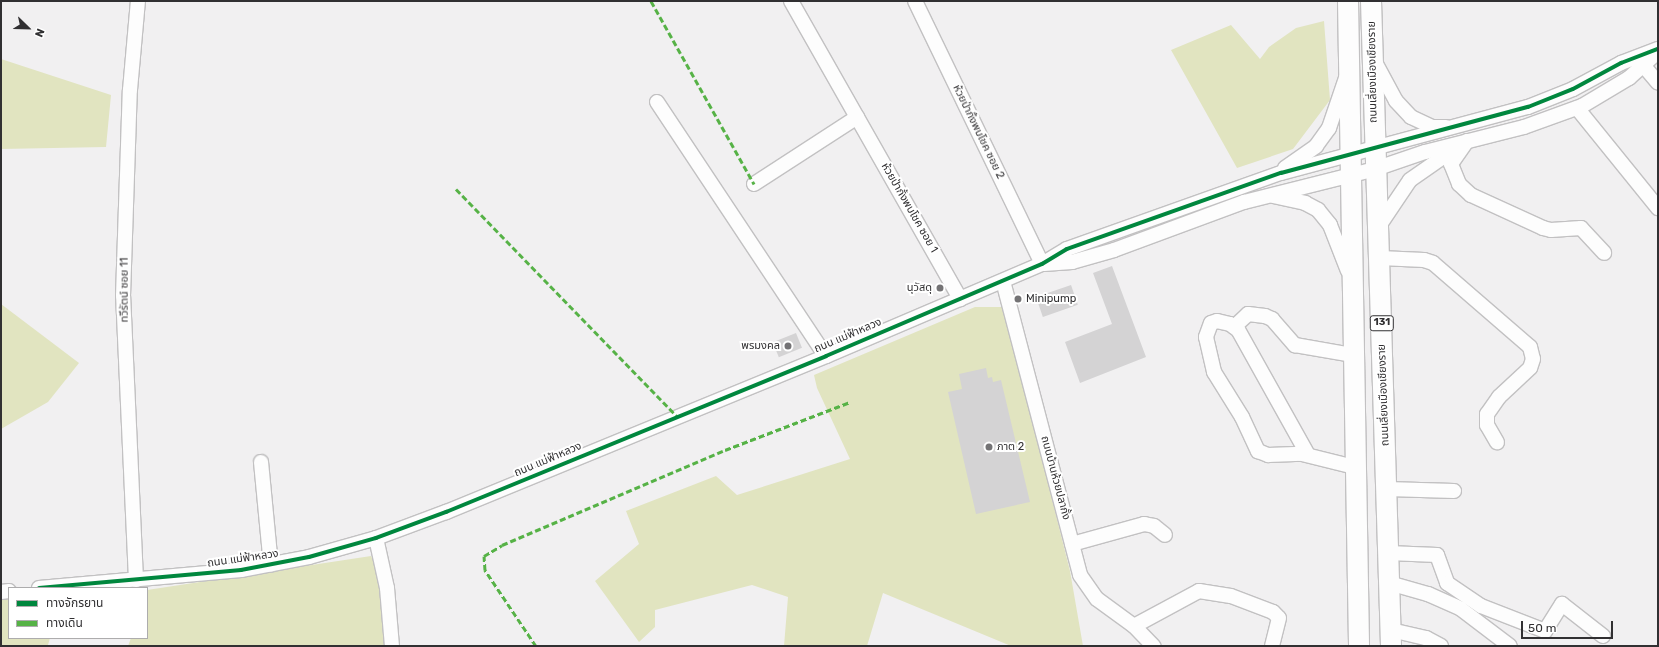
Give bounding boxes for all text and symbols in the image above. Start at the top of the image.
north arrow [8,8,48,48]
street label: ถนนเลี่ยงเมืองเชียงราย [1366,21,1380,123]
text: N [32,27,47,39]
street label: ห้วยป่ากั้งพบโชค ซอย 2 [949,83,1007,181]
street label: ห้วยป่ากั้งพบโชค ซอย 1 [878,161,940,255]
street label: ทวีรัตน์ ซอย 11 [118,258,132,322]
place label: นุวัสดุ [907,281,932,295]
marker: นุวัสดุ [935,283,945,293]
place label: Minipump [1026,292,1076,306]
marker: Minipump [1013,294,1023,304]
road number: 131 [1369,315,1395,331]
street label: ถนน แม่ฟ้าหลวง [812,316,884,356]
place label: พรมงคล [741,339,780,353]
marker: พรมงคล [783,341,793,351]
street label: ถนนเลี่ยงเมืองเชียงราย [1376,344,1392,446]
street label: ถนนบ้านห้วยปลากั้ง [1037,435,1073,521]
street label: ถนน แม่ฟ้าหลวง [512,440,584,480]
place label: ภาต 2 [997,440,1024,454]
marker: ภาต 2 [984,442,994,452]
street label: ถนน แม่ฟ้าหลวง [207,547,279,571]
legend [8,587,148,639]
text: ทางจักรยาน [46,596,103,610]
scale bar [1523,613,1615,639]
text: ทางเดิน [46,616,83,630]
text: 50 m [1528,621,1556,635]

